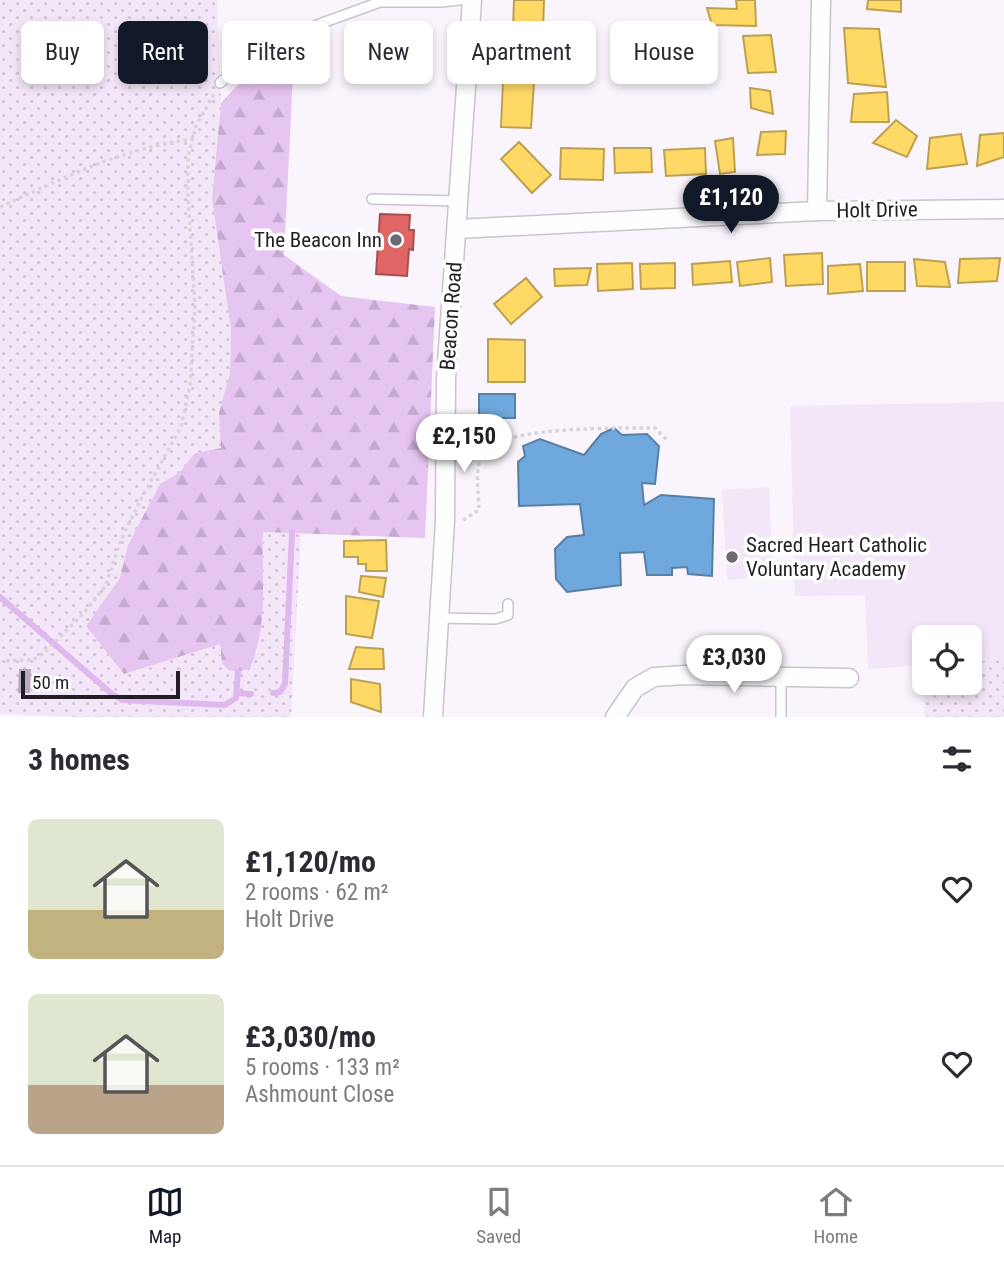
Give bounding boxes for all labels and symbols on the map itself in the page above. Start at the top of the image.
pin: £1,120 [674,176,788,235]
street label: Holt Drive [836,197,918,223]
place label: The Beacon Inn [254,228,382,252]
marker: The Beacon Inn [388,232,404,248]
street label: Beacon Road [435,261,467,371]
pin: £2,150 [407,414,521,474]
place label: Sacred Heart Catholic Voluntary Academy [746,533,927,581]
marker: Sacred Heart Catholic Voluntary Academy [724,549,740,565]
pin: £3,030 [677,636,791,695]
scale bar [21,668,180,700]

